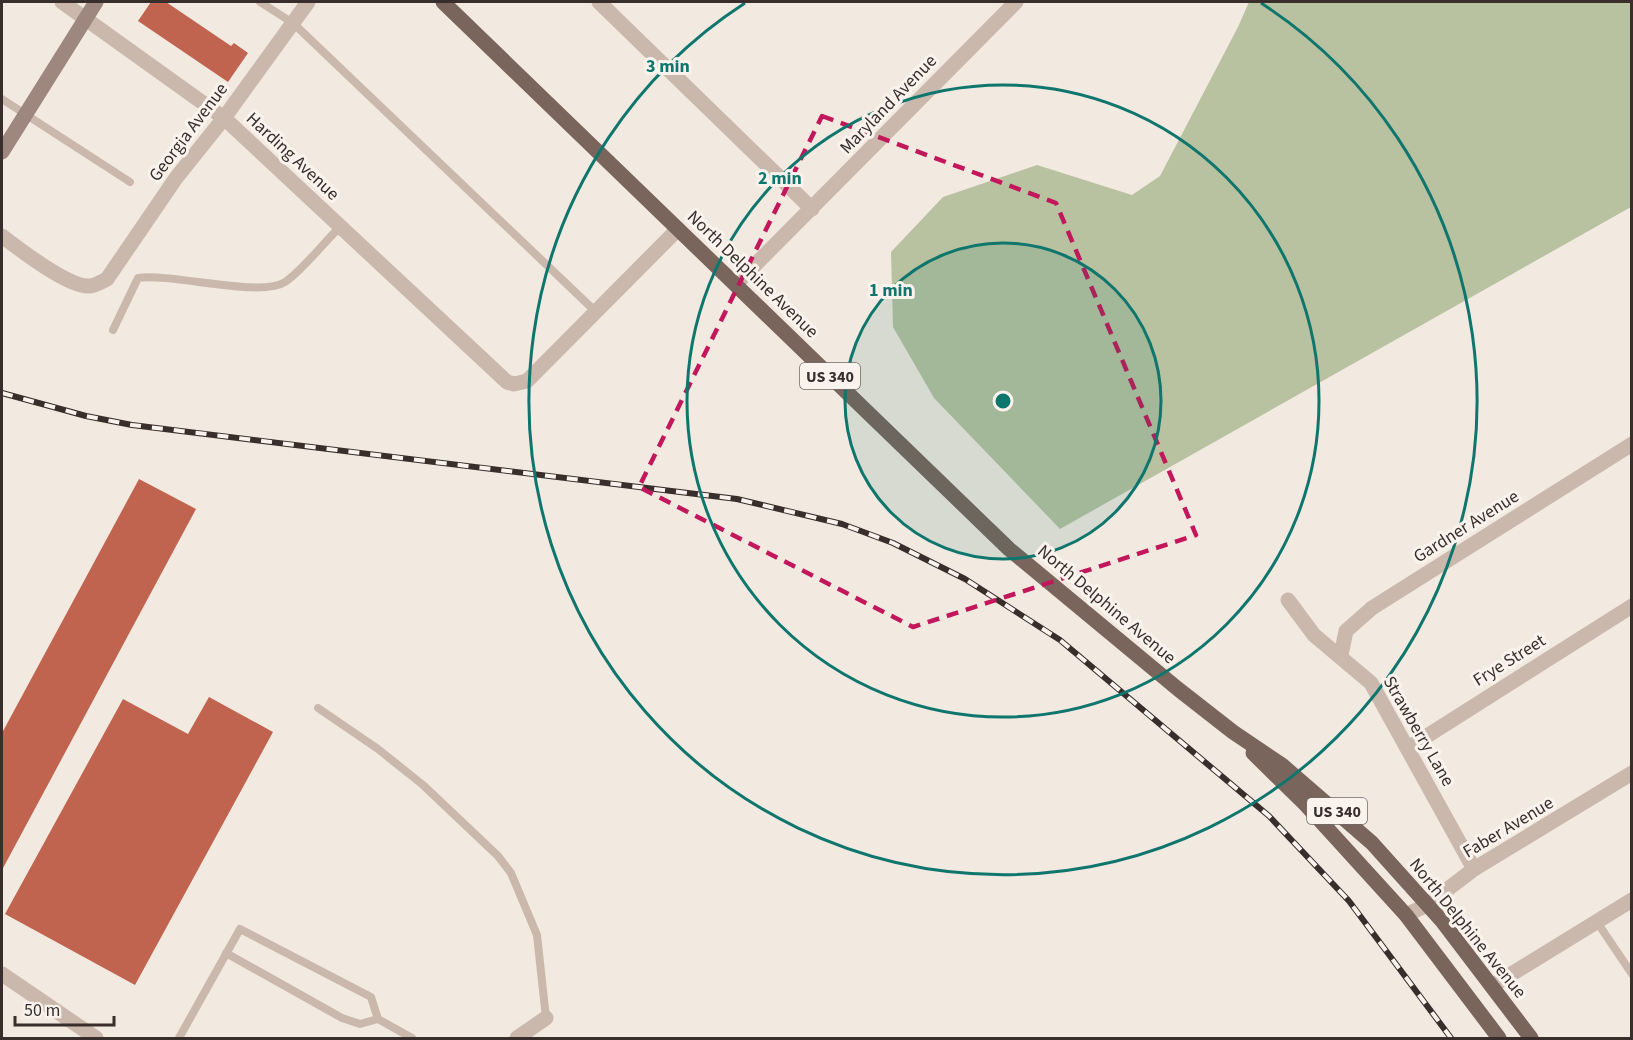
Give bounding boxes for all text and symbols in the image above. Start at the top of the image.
street label: Maryland Avenue [834,49,942,160]
text: 3 min [646,54,690,79]
street label: Georgia Avenue [143,78,234,187]
street label: Harding Avenue [241,107,345,206]
text: 2 min [758,166,802,191]
street label: North Delphine Avenue [681,205,824,344]
text: 1 min [869,278,913,303]
road number: US 340 [800,363,860,389]
centre of rings [993,391,1013,411]
street label: Gardner Avenue [1409,484,1524,569]
street label: North Delphine Avenue [1032,539,1181,670]
street label: Frye Street [1468,628,1550,693]
street label: Strawberry Lane [1377,672,1460,791]
street label: Faber Avenue [1458,791,1558,864]
road number: US 340 [1307,798,1367,824]
street label: North Delphine Avenue [1403,853,1532,1004]
scale bar [15,989,114,1027]
text: 50 m [24,998,60,1023]

